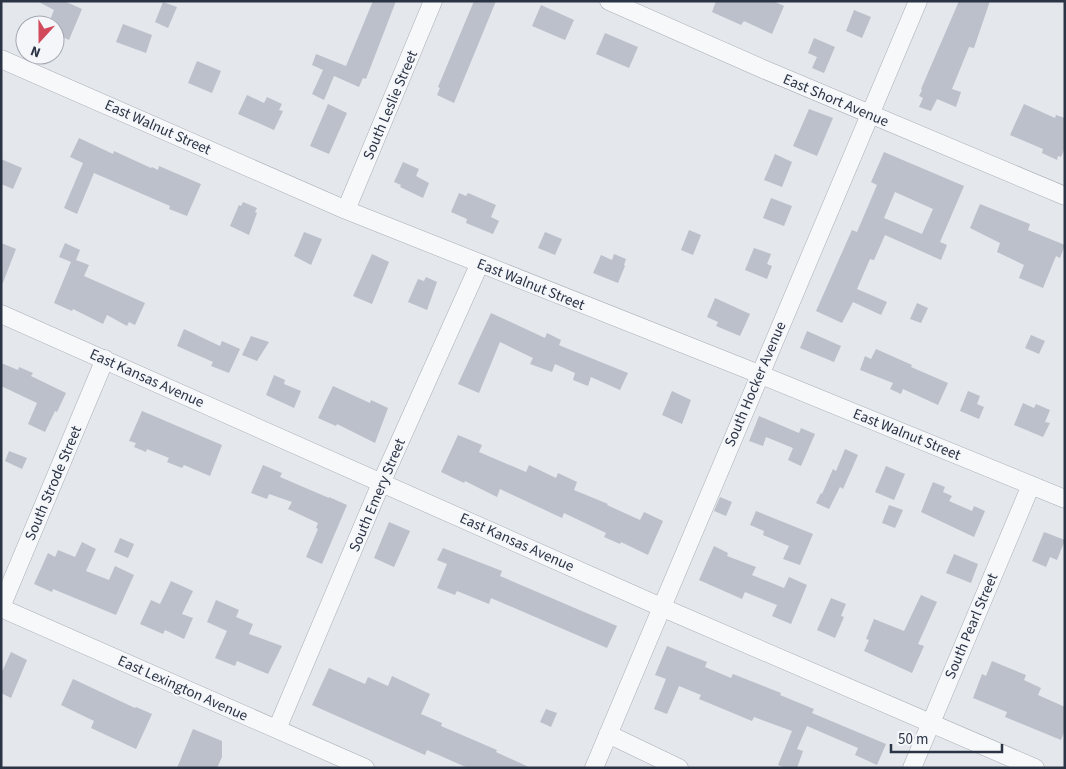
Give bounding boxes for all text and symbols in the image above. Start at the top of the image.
north arrow [15,15,65,65]
text: N [28,40,44,62]
street label: South Leslie Street [358,47,423,163]
street label: East Short Avenue [780,69,892,132]
street label: East Walnut Street [101,95,214,160]
street label: East Walnut Street [474,253,588,316]
street label: South Hocker Avenue [720,318,791,450]
street label: East Kansas Avenue [86,344,207,413]
street label: East Walnut Street [850,403,964,466]
street label: South Strode Street [20,423,87,544]
street label: South Emery Street [344,435,411,555]
street label: East Kansas Avenue [456,508,577,577]
street label: South Pearl Street [940,570,1003,682]
street label: East Lexington Avenue [114,650,251,727]
scale bar [891,722,1002,754]
text: 50 m [898,729,928,750]

